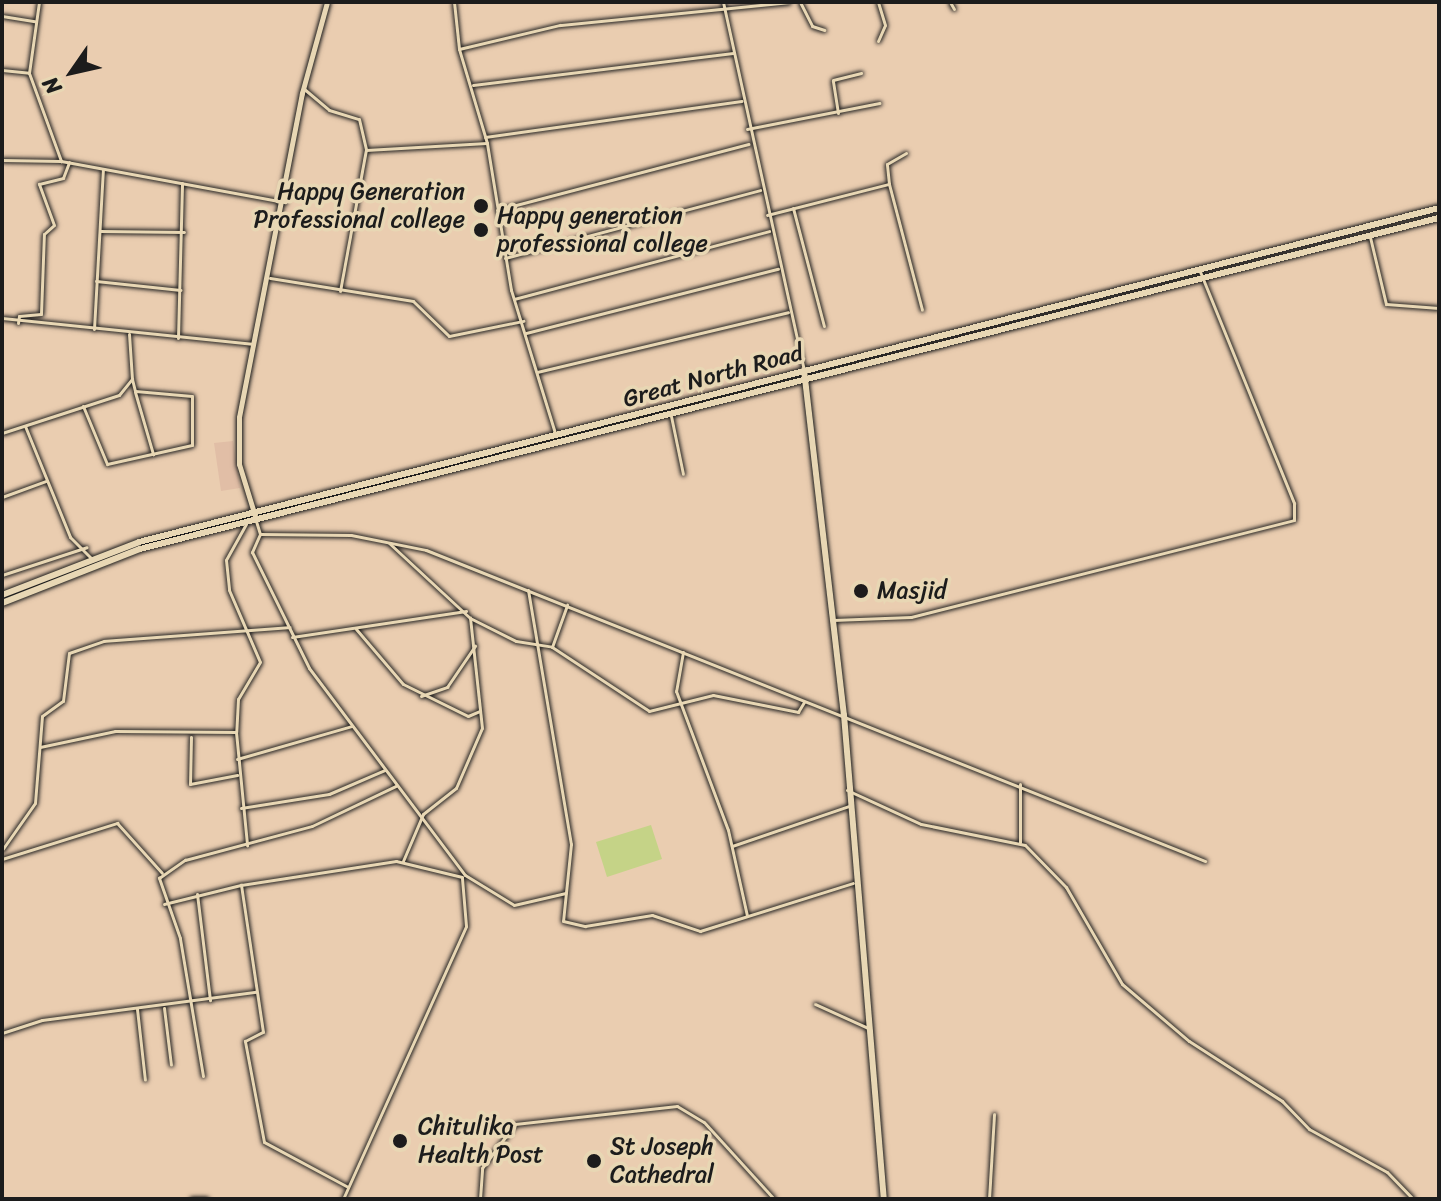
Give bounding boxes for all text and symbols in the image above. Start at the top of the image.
north arrow [32,32,112,112]
text: N [31,68,72,103]
place label: Happy Generation Professional college [254,178,465,234]
marker: Happy Generation Professional college [472,197,490,215]
place label: Happy generation professional college [497,202,707,258]
marker: Happy generation professional college [472,221,490,239]
street label: Great North Road [620,338,806,414]
place label: Masjid [877,577,947,605]
marker: Masjid [852,582,870,600]
place label: Chitulika Health Post [418,1113,544,1169]
marker: Chitulika Health Post [389,1130,411,1152]
place label: St Joseph Cathedral [610,1133,714,1189]
marker: St Joseph Cathedral [585,1152,603,1170]

